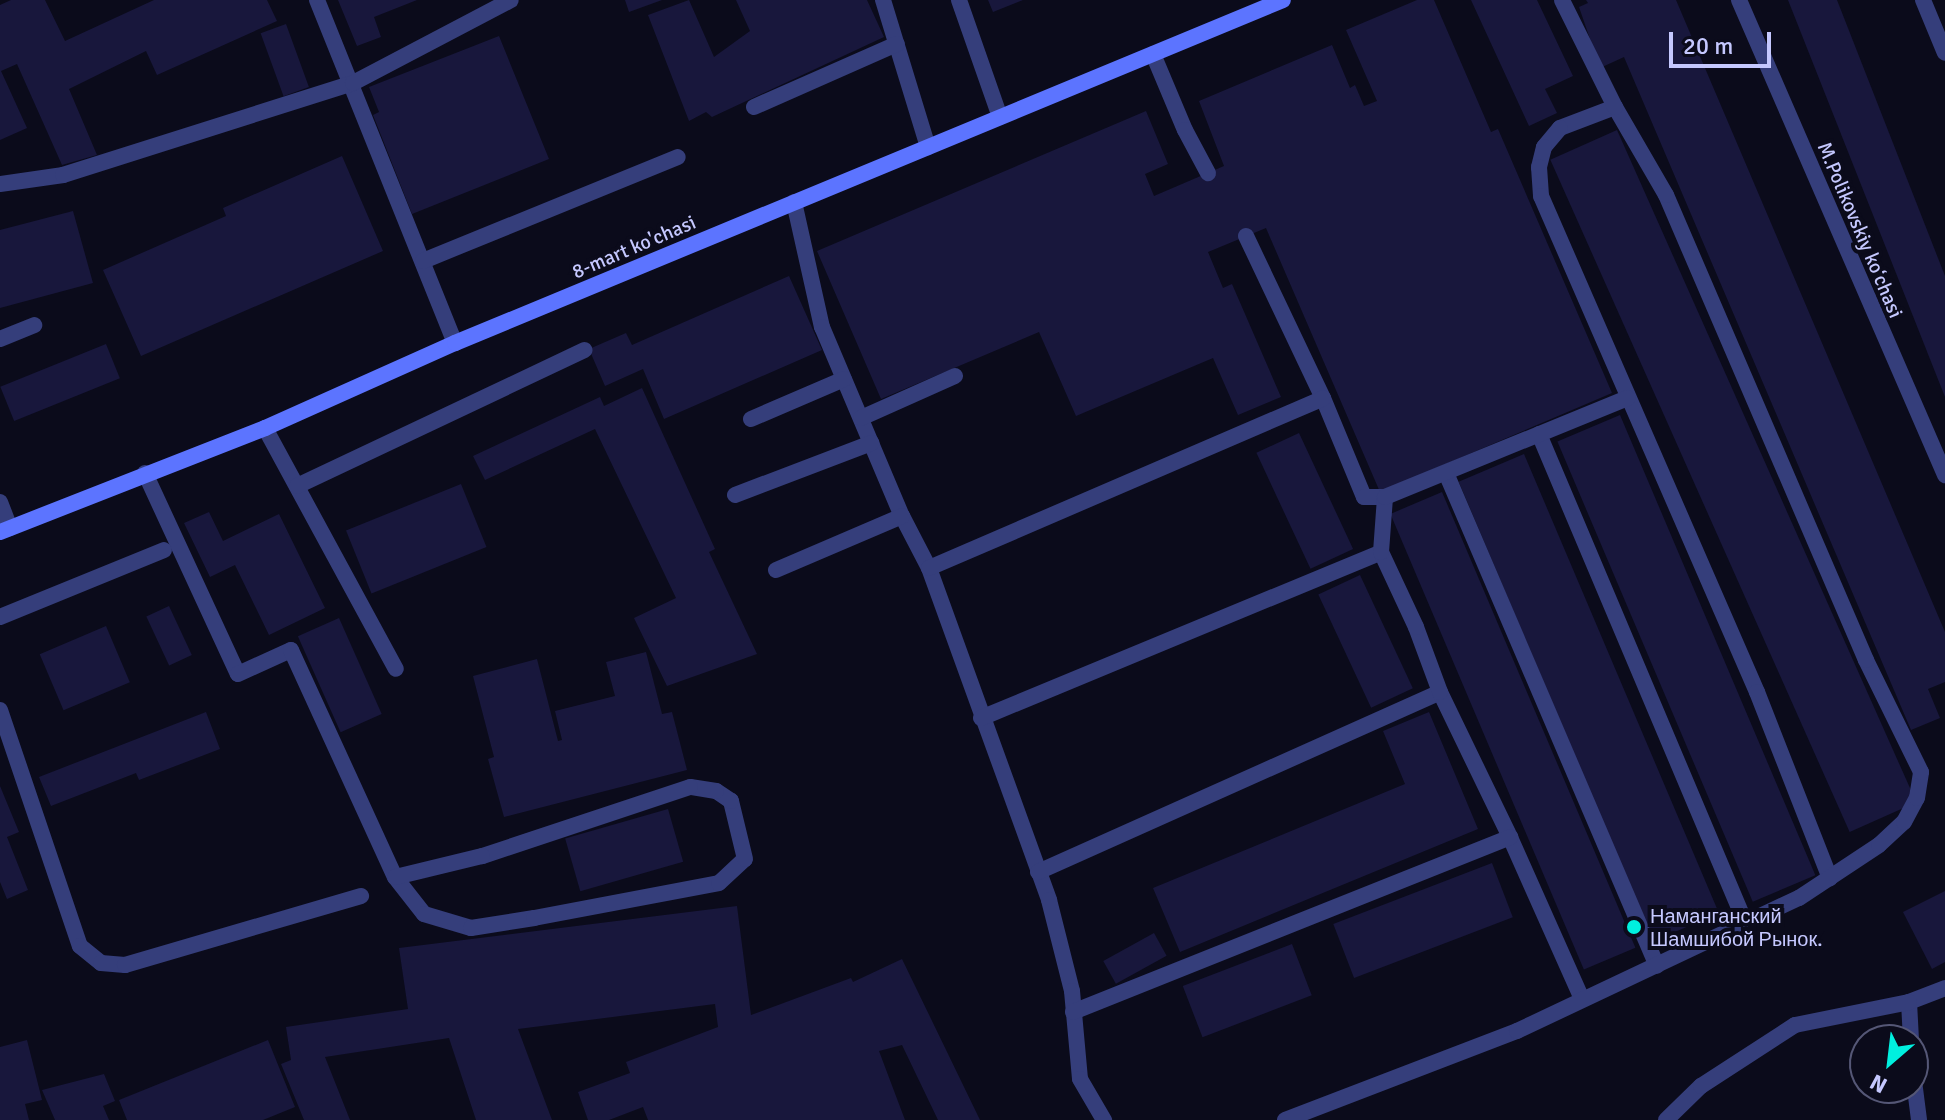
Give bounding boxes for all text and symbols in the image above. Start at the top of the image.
scale bar [1673,16,1775,66]
text: 20 m [1683,31,1733,61]
street label: M.Polikovskiy koʻchasi [1812,138,1908,322]
street label: 8-mart ko'chasi [569,210,699,284]
place label: Наманганский Шамшибой Рынок. [1650,904,1822,951]
marker: Наманганский Шамшибой Рынок. [1625,918,1643,936]
north arrow [1849,1024,1929,1104]
text: N [1865,1068,1892,1099]

